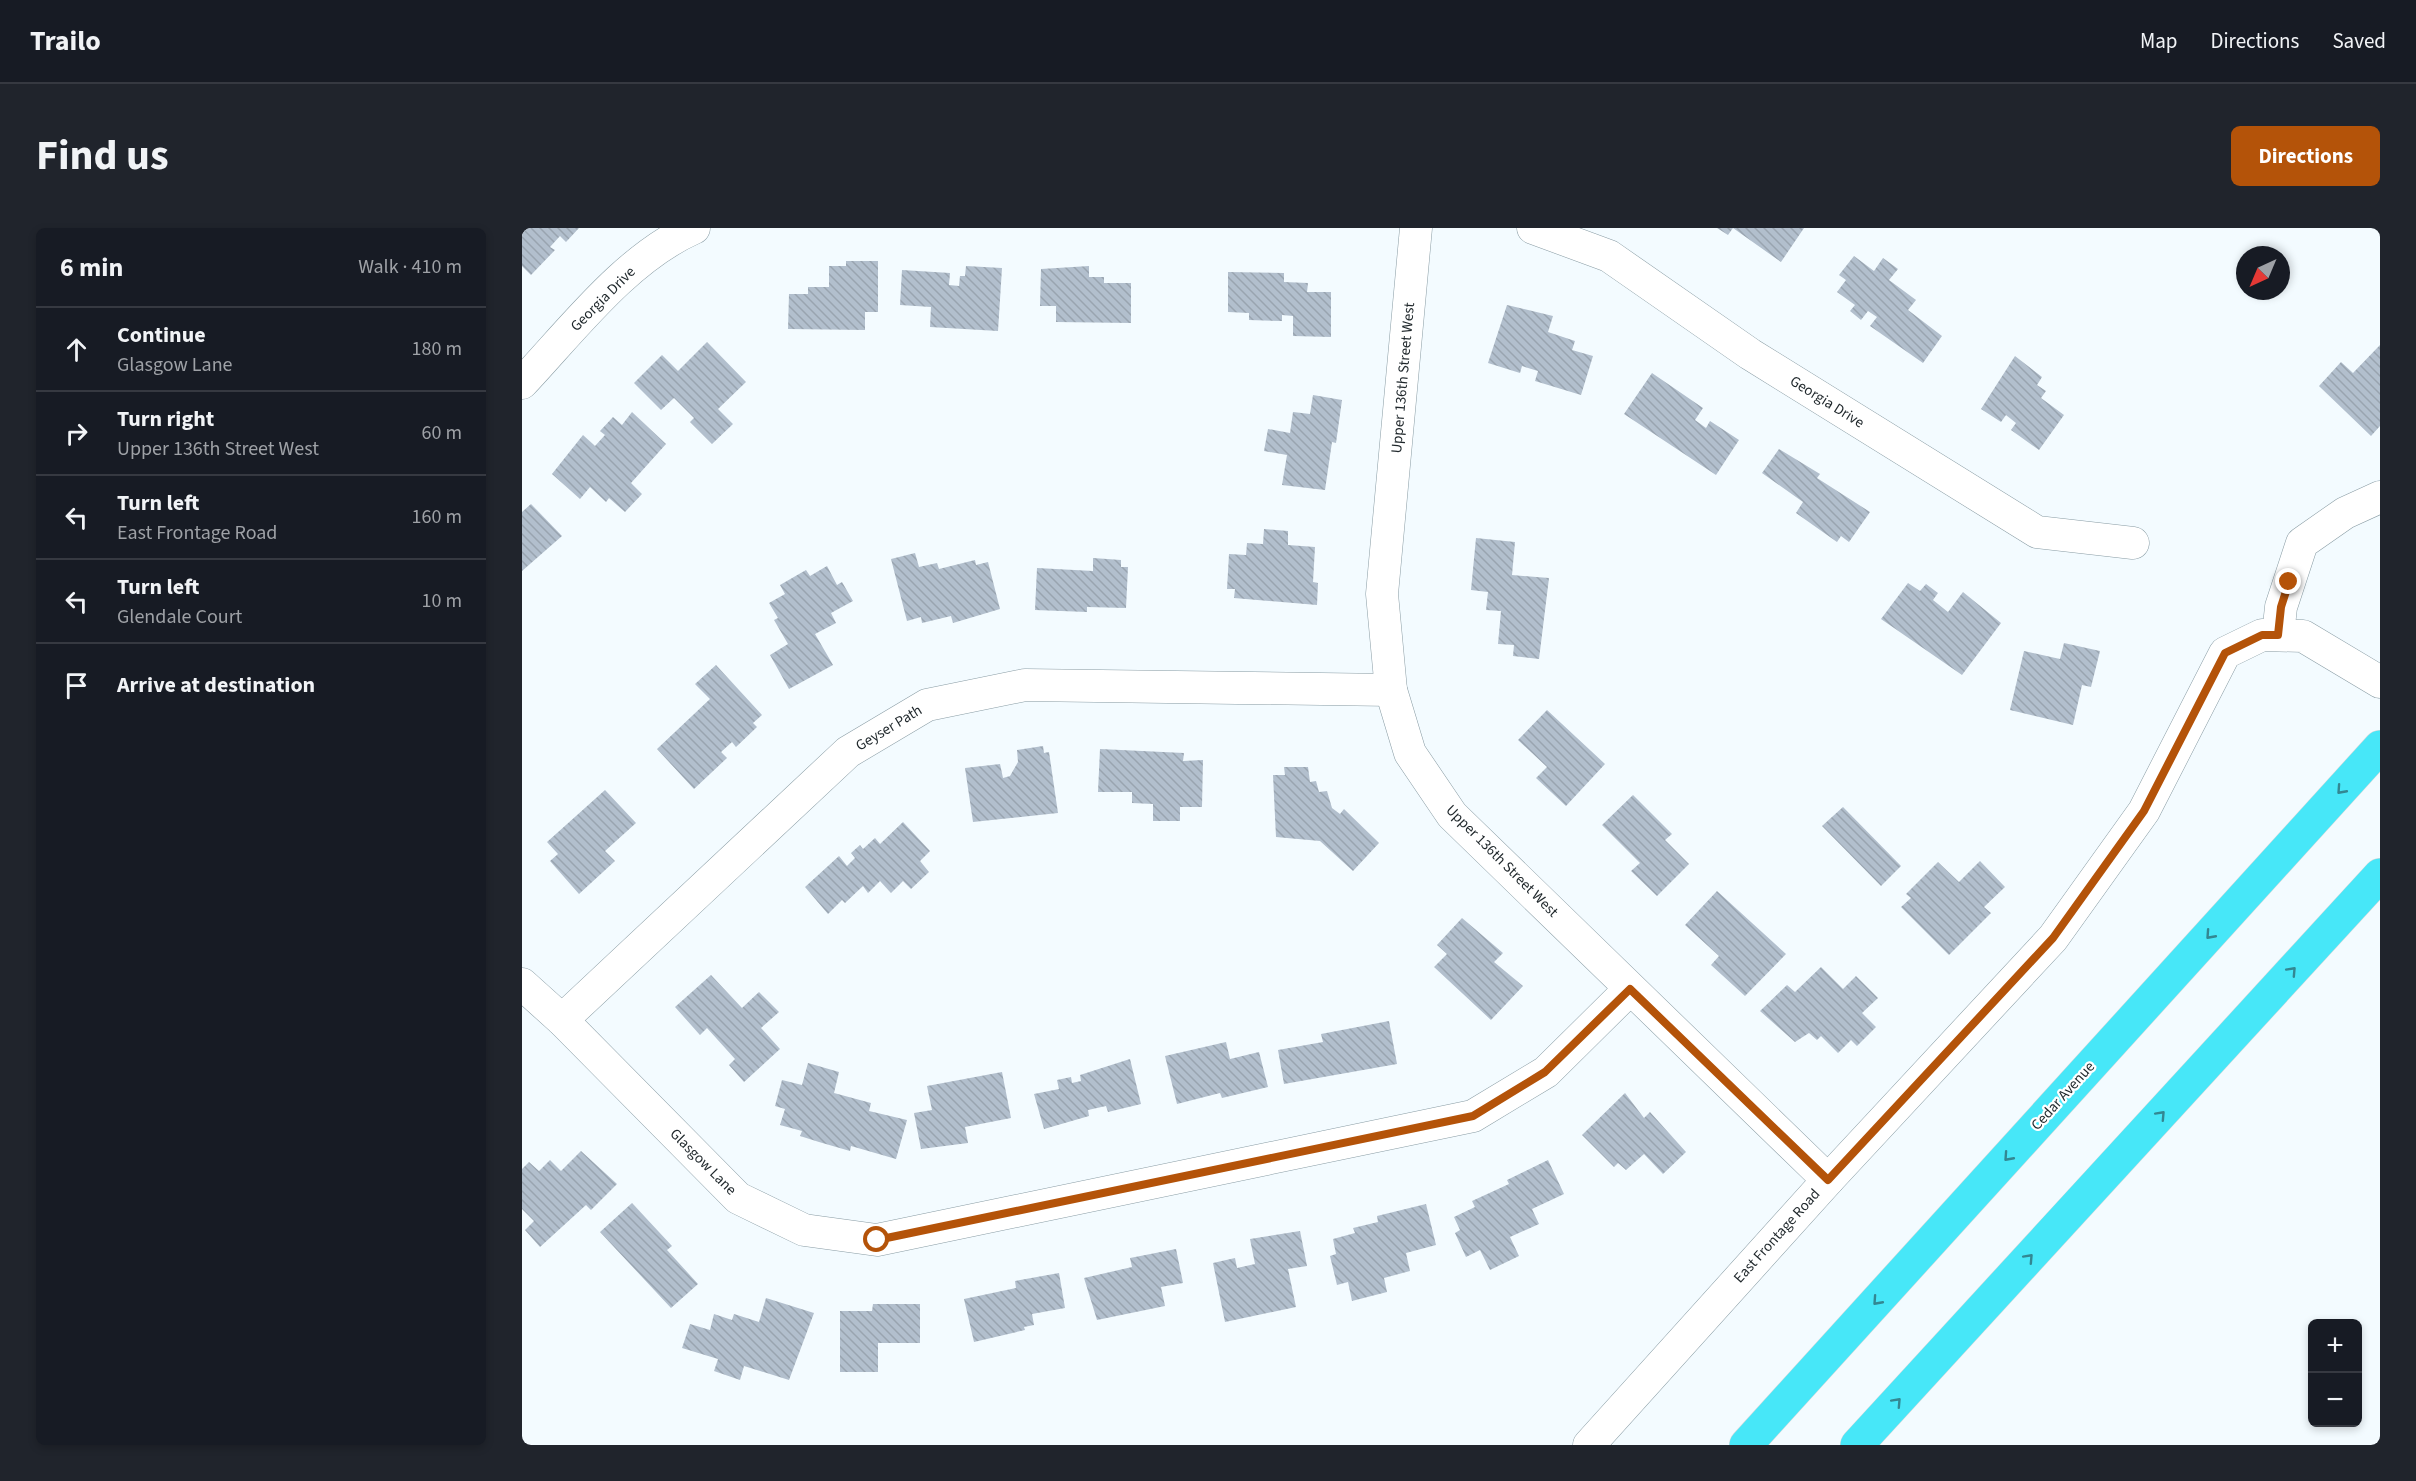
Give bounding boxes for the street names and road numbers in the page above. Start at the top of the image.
street label: Georgia Drive [566,262,640,336]
street label: Upper 136th Street West [1386,302,1420,454]
street label: Georgia Drive [1786,371,1868,433]
street label: Geyser Path [852,700,926,756]
street label: Upper 136th Street West [1441,800,1563,922]
street label: Cedar Avenue [2026,1057,2100,1135]
street label: Glasgow Lane [665,1124,741,1200]
street label: East Frontage Road [1729,1184,1825,1288]

